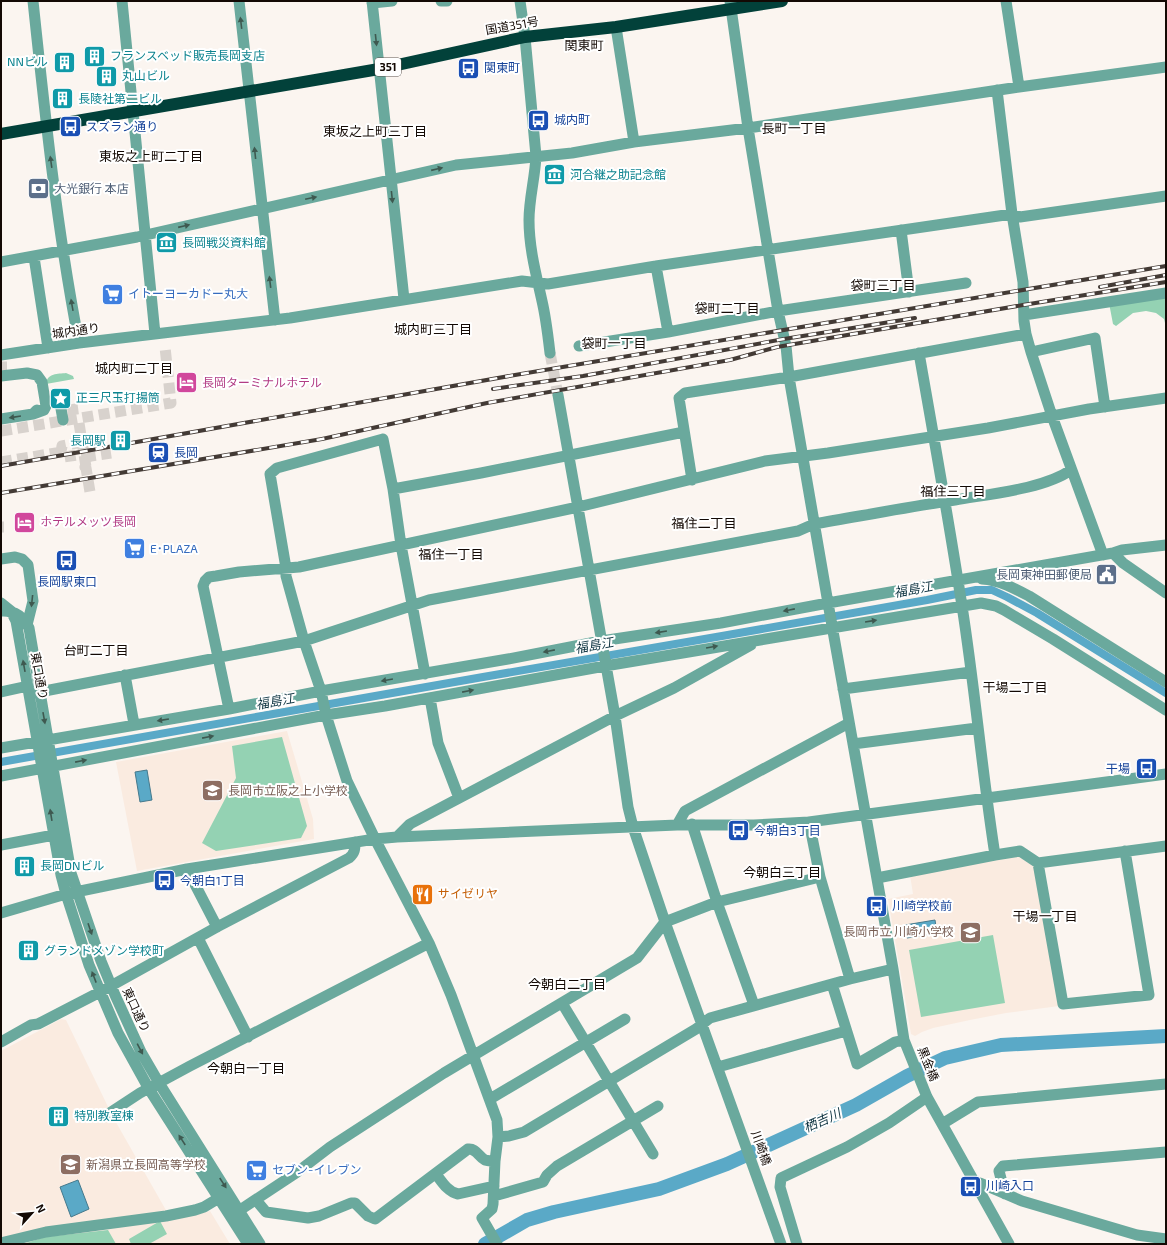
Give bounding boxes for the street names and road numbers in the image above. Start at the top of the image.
street label: 国道351号 [484,13,540,37]
road number: 351 [375,58,401,76]
street label: 城内通り [51,320,101,340]
street label: 東口通り [29,651,51,701]
street label: 東口通り [120,985,153,1034]
street label: 黒金橋 [916,1044,942,1083]
street label: 川崎橋 [749,1128,775,1167]

